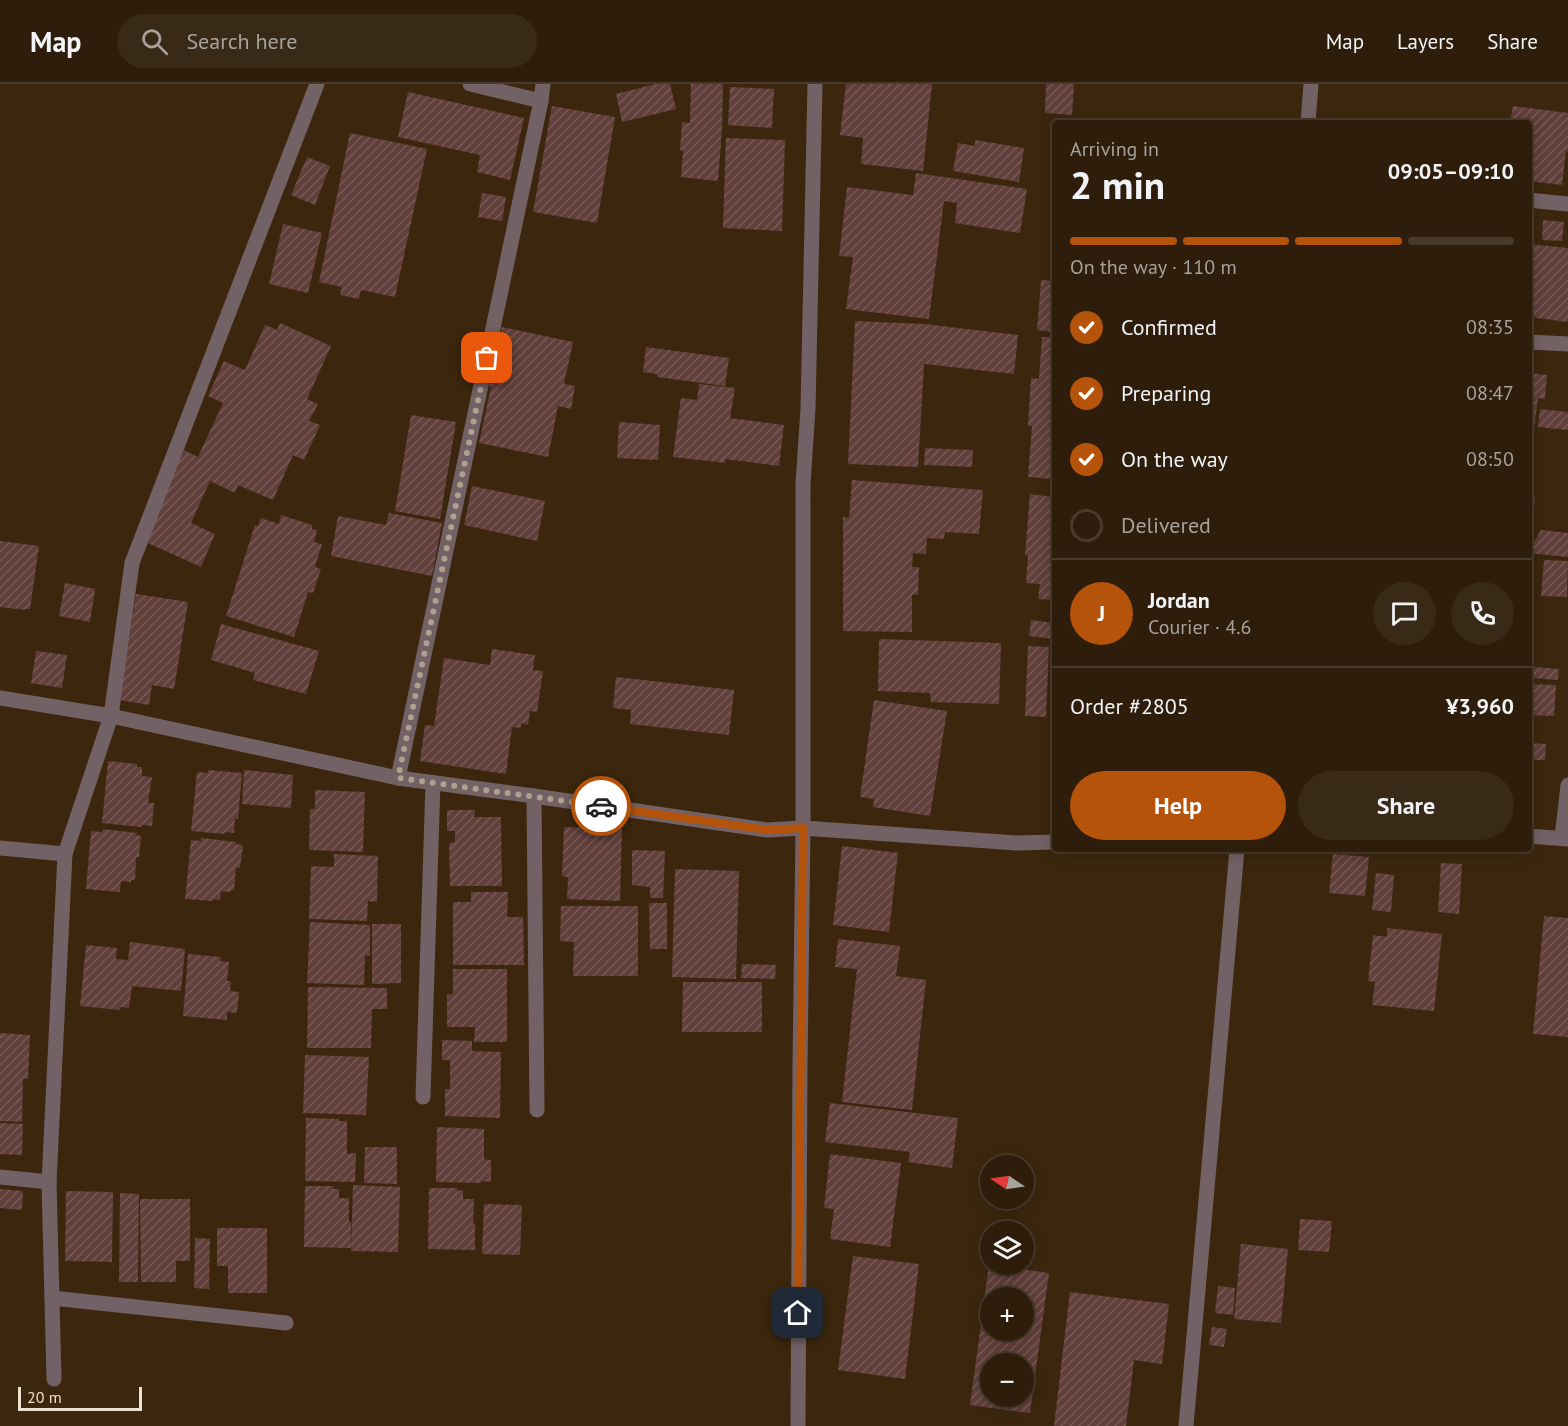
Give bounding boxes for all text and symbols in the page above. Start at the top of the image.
search box [117,14,537,68]
text: Map [30,23,81,60]
icon: search [138,25,171,58]
text: Search here [186,27,297,55]
text: Map [1326,28,1364,55]
text: Layers [1397,28,1454,55]
text: Share [1487,28,1538,55]
text: Arriving in [1070,136,1159,162]
text: 09:05–09:10 [1388,157,1514,185]
text: 2 min [1070,159,1165,210]
text: On the way · 110 m [1070,254,1237,280]
icon: check [1070,311,1103,344]
text: Confirmed [1121,313,1217,341]
text: 08:35 [1466,314,1514,340]
pin [461,332,512,383]
icon: bag [470,341,503,374]
icon: check [1070,377,1103,410]
text: Preparing [1121,379,1211,407]
text: 08:47 [1466,380,1514,406]
icon: check [1070,443,1103,476]
text: On the way [1121,445,1228,473]
text: 08:50 [1466,446,1514,472]
text: Delivered [1121,511,1211,539]
button: chat [1373,582,1436,645]
button: phone [1451,582,1514,645]
text: Jordan [1148,586,1210,614]
text: J [1098,599,1105,627]
text: Courier · 4.6 [1148,614,1251,640]
text: Order #2805 [1070,692,1189,720]
text: ¥3,960 [1446,692,1514,720]
button: Help [1070,771,1286,840]
button: Share [1298,771,1514,840]
courier [571,776,631,836]
icon: car [585,790,618,823]
north arrow [980,1155,1034,1209]
map controls [980,1155,1034,1407]
button: layers [980,1221,1034,1275]
pin [772,1287,823,1338]
button: + [980,1287,1034,1341]
icon: home [781,1296,814,1329]
button: − [980,1353,1034,1407]
scale bar [18,1384,142,1412]
text: 20 m [27,1387,62,1407]

